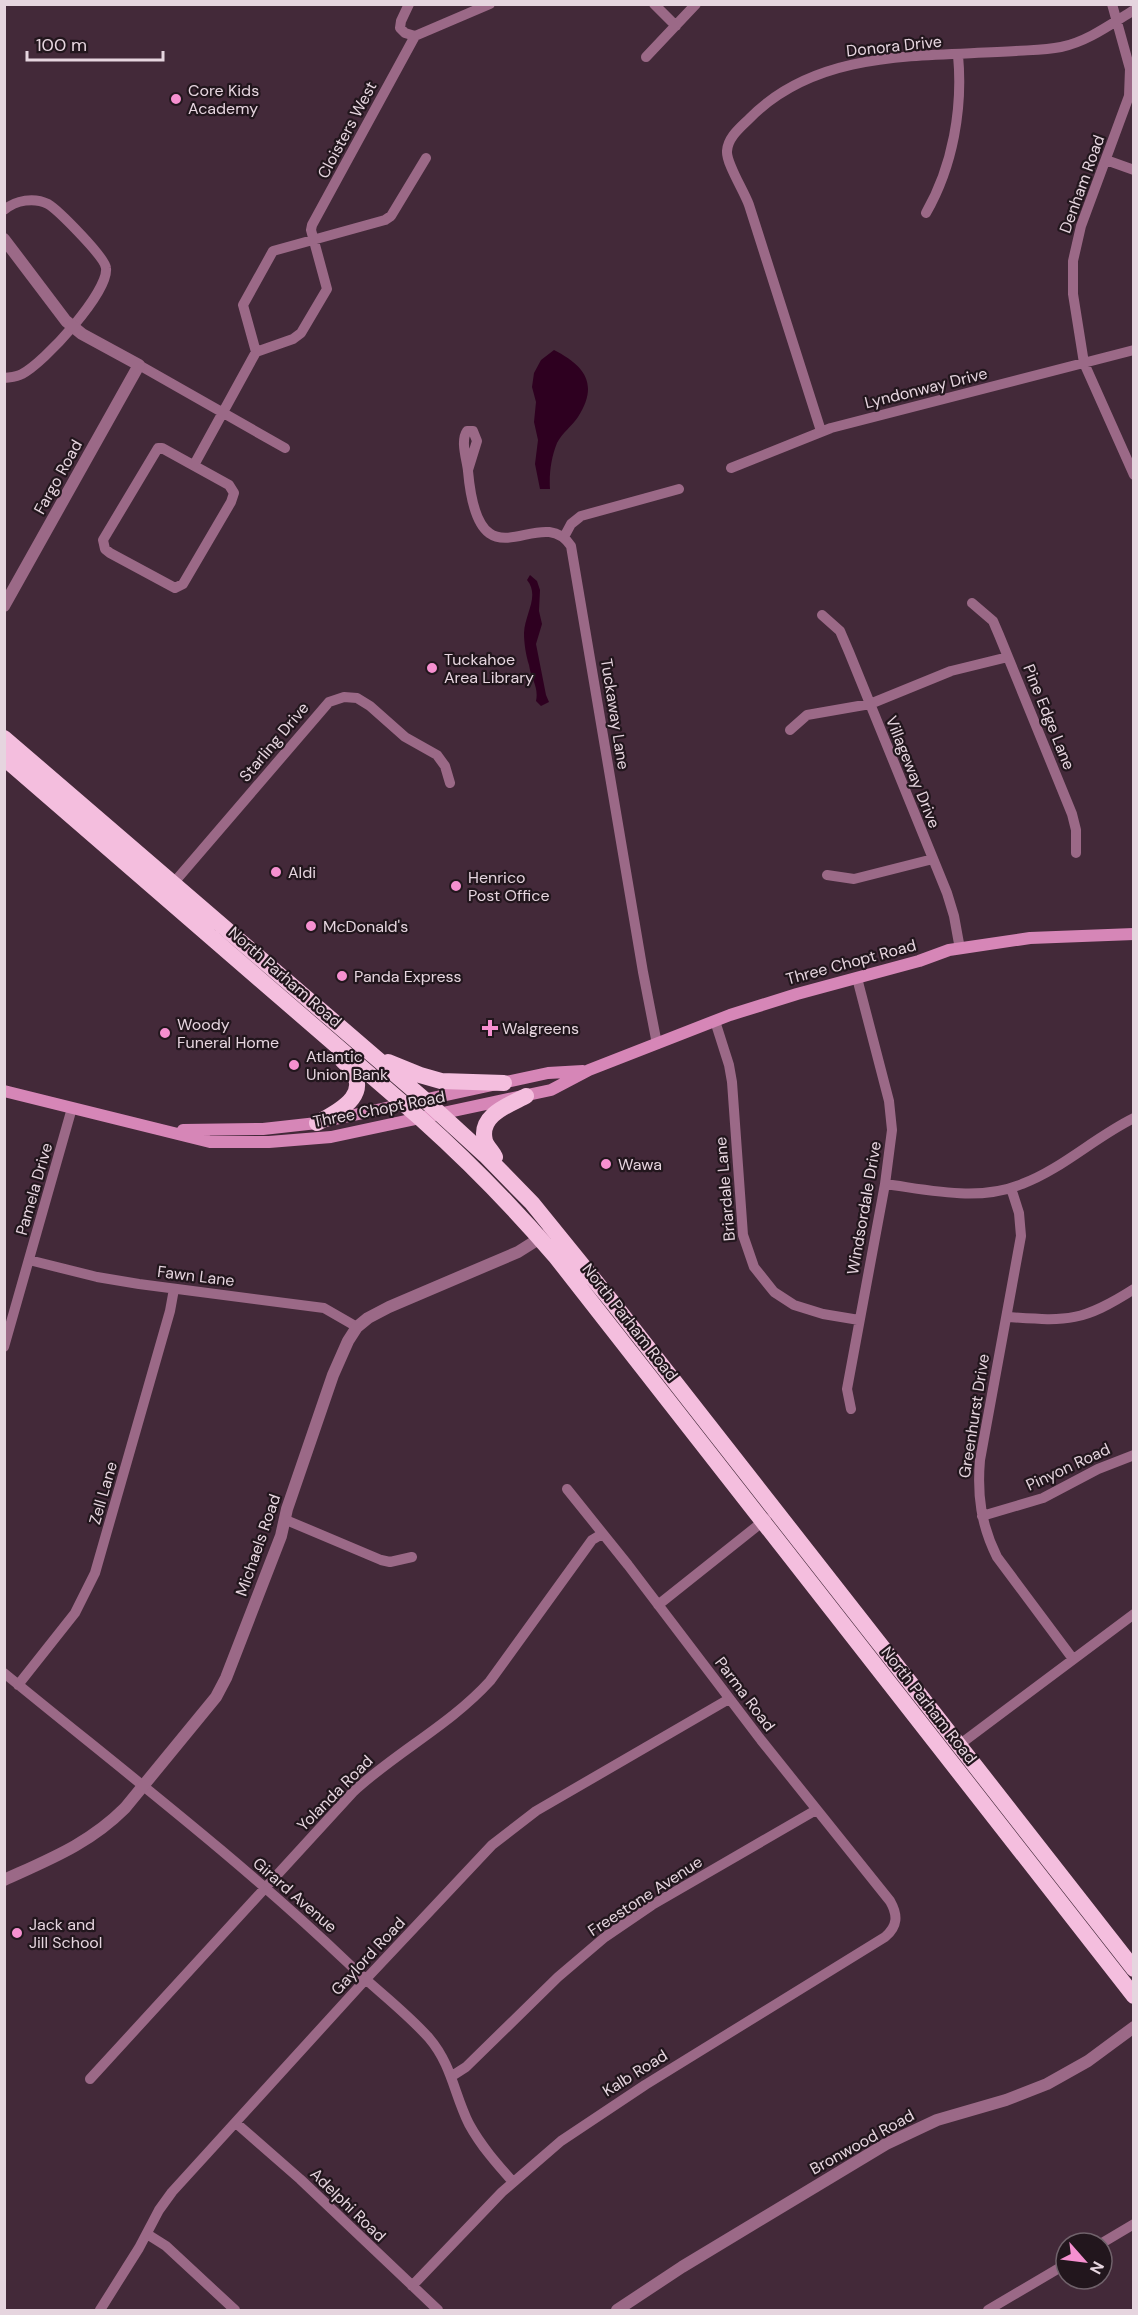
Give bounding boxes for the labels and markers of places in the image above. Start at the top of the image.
place label: Core Kids Academy [188,80,259,119]
marker: Core Kids Academy [169,92,183,106]
place label: Tuckahoe Area Library [444,649,534,688]
marker: Tuckahoe Area Library [425,661,439,675]
place label: Aldi [288,862,316,883]
marker: Aldi [269,865,283,879]
place label: Henrico Post Office [468,867,550,906]
marker: Henrico Post Office [449,879,463,893]
place label: McDonald's [323,916,408,937]
marker: McDonald's [304,919,318,933]
place label: Panda Express [354,966,462,987]
marker: Panda Express [335,969,349,983]
place label: Woody Funeral Home [177,1014,279,1053]
place label: Walgreens [502,1018,579,1039]
marker: Walgreens [483,1021,497,1035]
marker: Woody Funeral Home [158,1026,172,1040]
place label: Atlantic Union Bank [306,1046,388,1085]
marker: Atlantic Union Bank [287,1058,301,1072]
place label: Wawa [618,1154,662,1175]
marker: Wawa [599,1157,613,1171]
place label: Jack and Jill School [29,1914,102,1953]
marker: Jack and Jill School [10,1926,24,1940]

